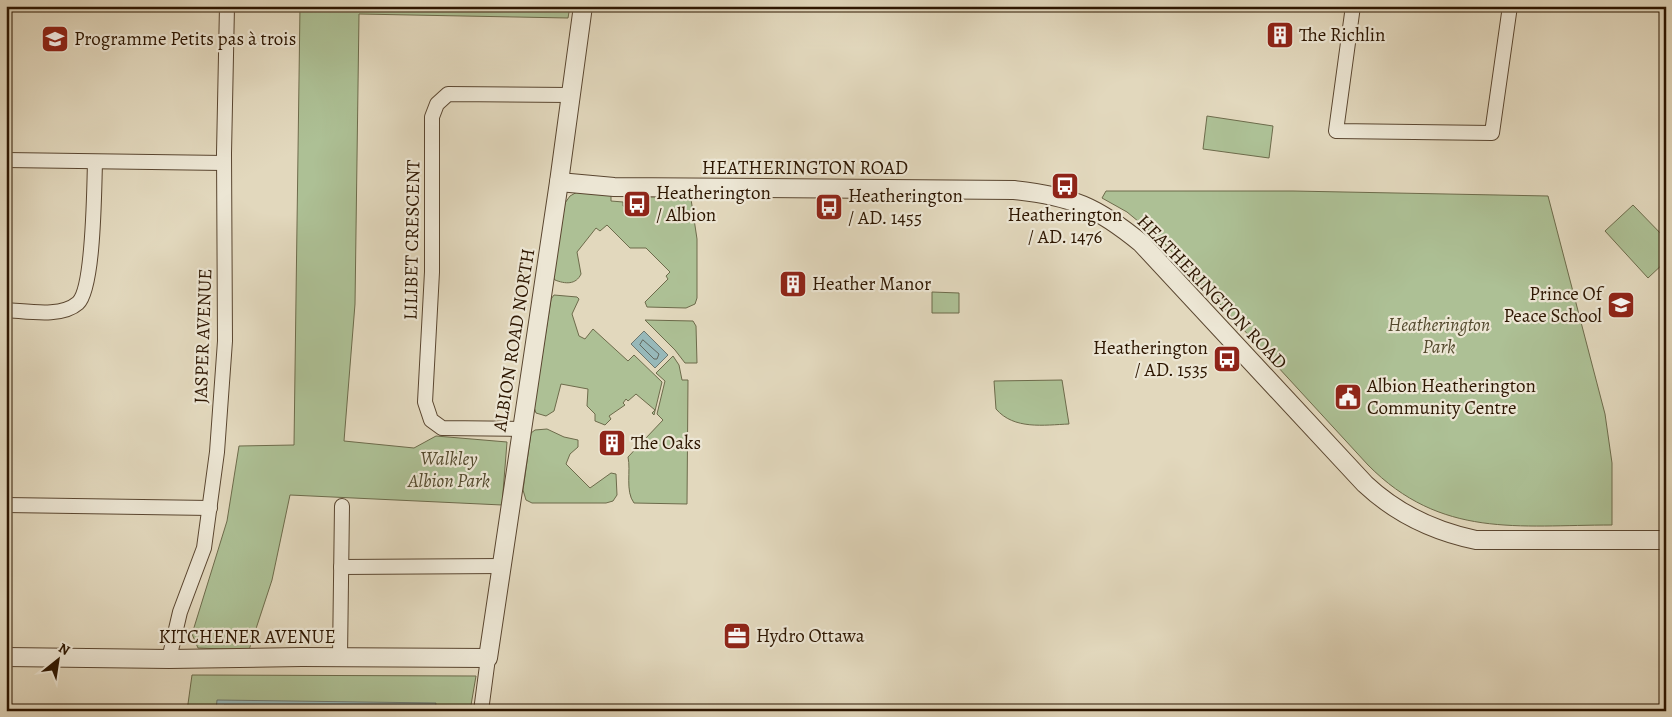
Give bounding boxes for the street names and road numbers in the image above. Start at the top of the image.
street label: HEATHERINGTON ROAD [702,155,908,181]
street label: LILIBET CRESCENT [398,159,426,320]
street label: HEATHERINGTON ROAD [1131,209,1293,375]
street label: ALBION ROAD NORTH [487,247,541,434]
street label: JASPER AVENUE [188,268,218,404]
street label: KITCHENER AVENUE [158,624,336,650]

